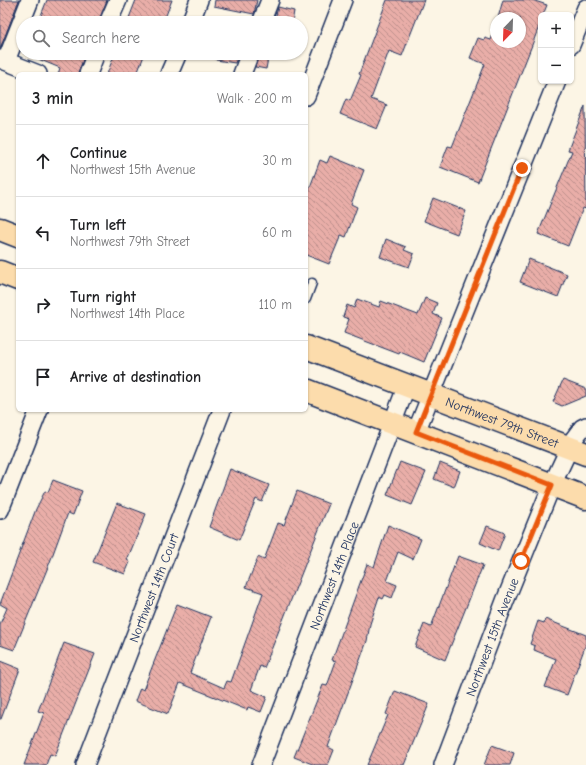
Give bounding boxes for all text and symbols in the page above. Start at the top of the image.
north arrow [490,12,526,48]
map controls [538,12,574,84]
button: + [538,12,574,48]
search box [16,16,308,60]
icon: search [30,27,52,49]
text: Search here [62,29,140,47]
button: − [538,48,574,84]
text: 3 min [32,89,73,108]
text: Walk · 200 m [217,91,292,106]
text: Continue [70,144,127,162]
icon: ahead [32,150,54,172]
text: 30 m [262,153,292,168]
route end [513,159,531,177]
text: Northwest 15th Avenue [70,162,196,177]
text: Turn left [70,216,126,234]
icon: left [32,222,54,244]
text: 60 m [262,225,292,240]
text: Northwest 79th Street [70,234,189,249]
text: Turn right [70,288,136,306]
icon: right [32,294,54,316]
text: 110 m [259,297,292,312]
text: Northwest 14th Place [70,306,185,321]
icon: arrive [32,366,54,388]
text: Arrive at destination [70,368,201,386]
street label: Northwest 79th Street [443,394,562,451]
street label: Northwest 14th Place [307,519,362,632]
street label: Northwest 14th Court [126,530,182,645]
route start [512,552,530,570]
street label: Northwest 15th Avenue [463,575,522,698]

